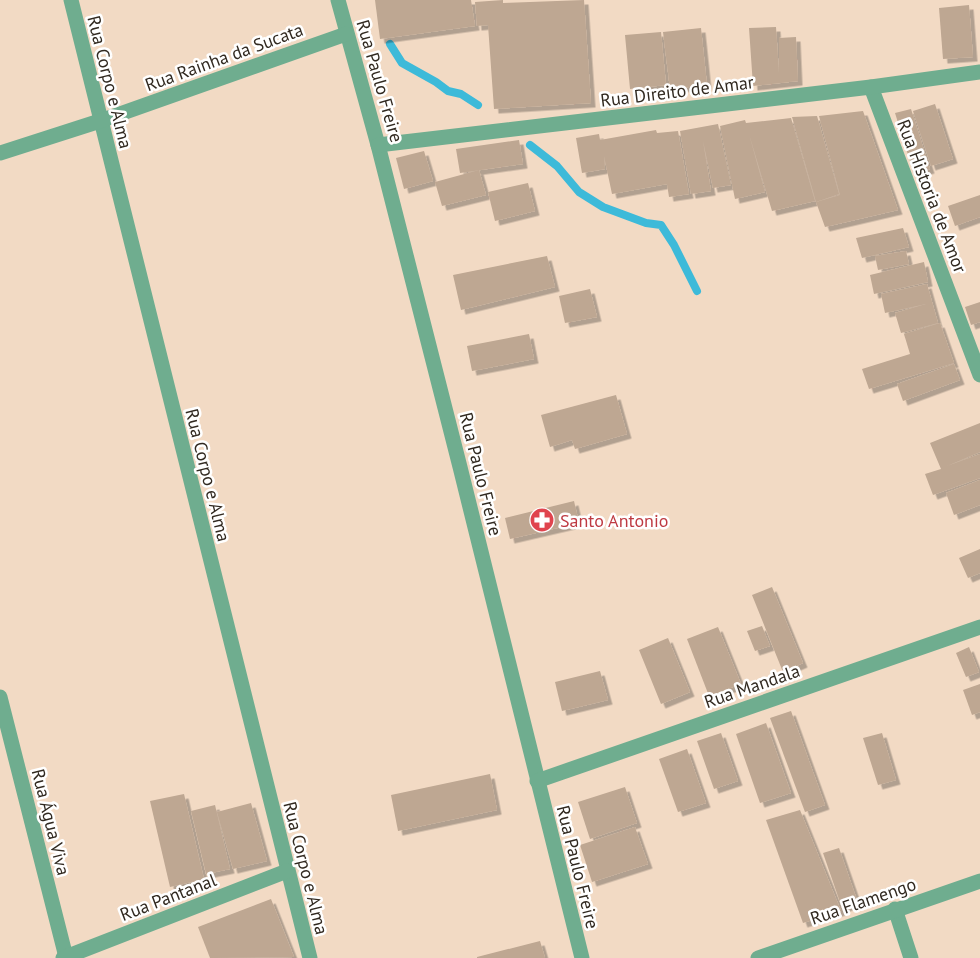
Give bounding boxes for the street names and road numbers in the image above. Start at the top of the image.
street label: Rua Corpo e Alma [82,13,138,151]
street label: Rua Paulo Freire [352,17,408,145]
street label: Rua Rainha da Sucata [142,18,306,96]
street label: Rua Direito de Amar [599,70,755,112]
street label: Rua Historia de Amor [892,116,972,276]
street label: Rua Corpo e Alma [180,406,236,544]
street label: Rua Paulo Freire [455,410,507,538]
street label: Rua Mandala [701,659,803,713]
street label: Rua Água Viva [27,766,75,878]
street label: Rua Corpo e Alma [278,799,334,937]
street label: Rua Paulo Freire [552,803,604,931]
street label: Rua Pantanal [117,868,220,926]
street label: Rua Flamengo [807,872,919,930]

